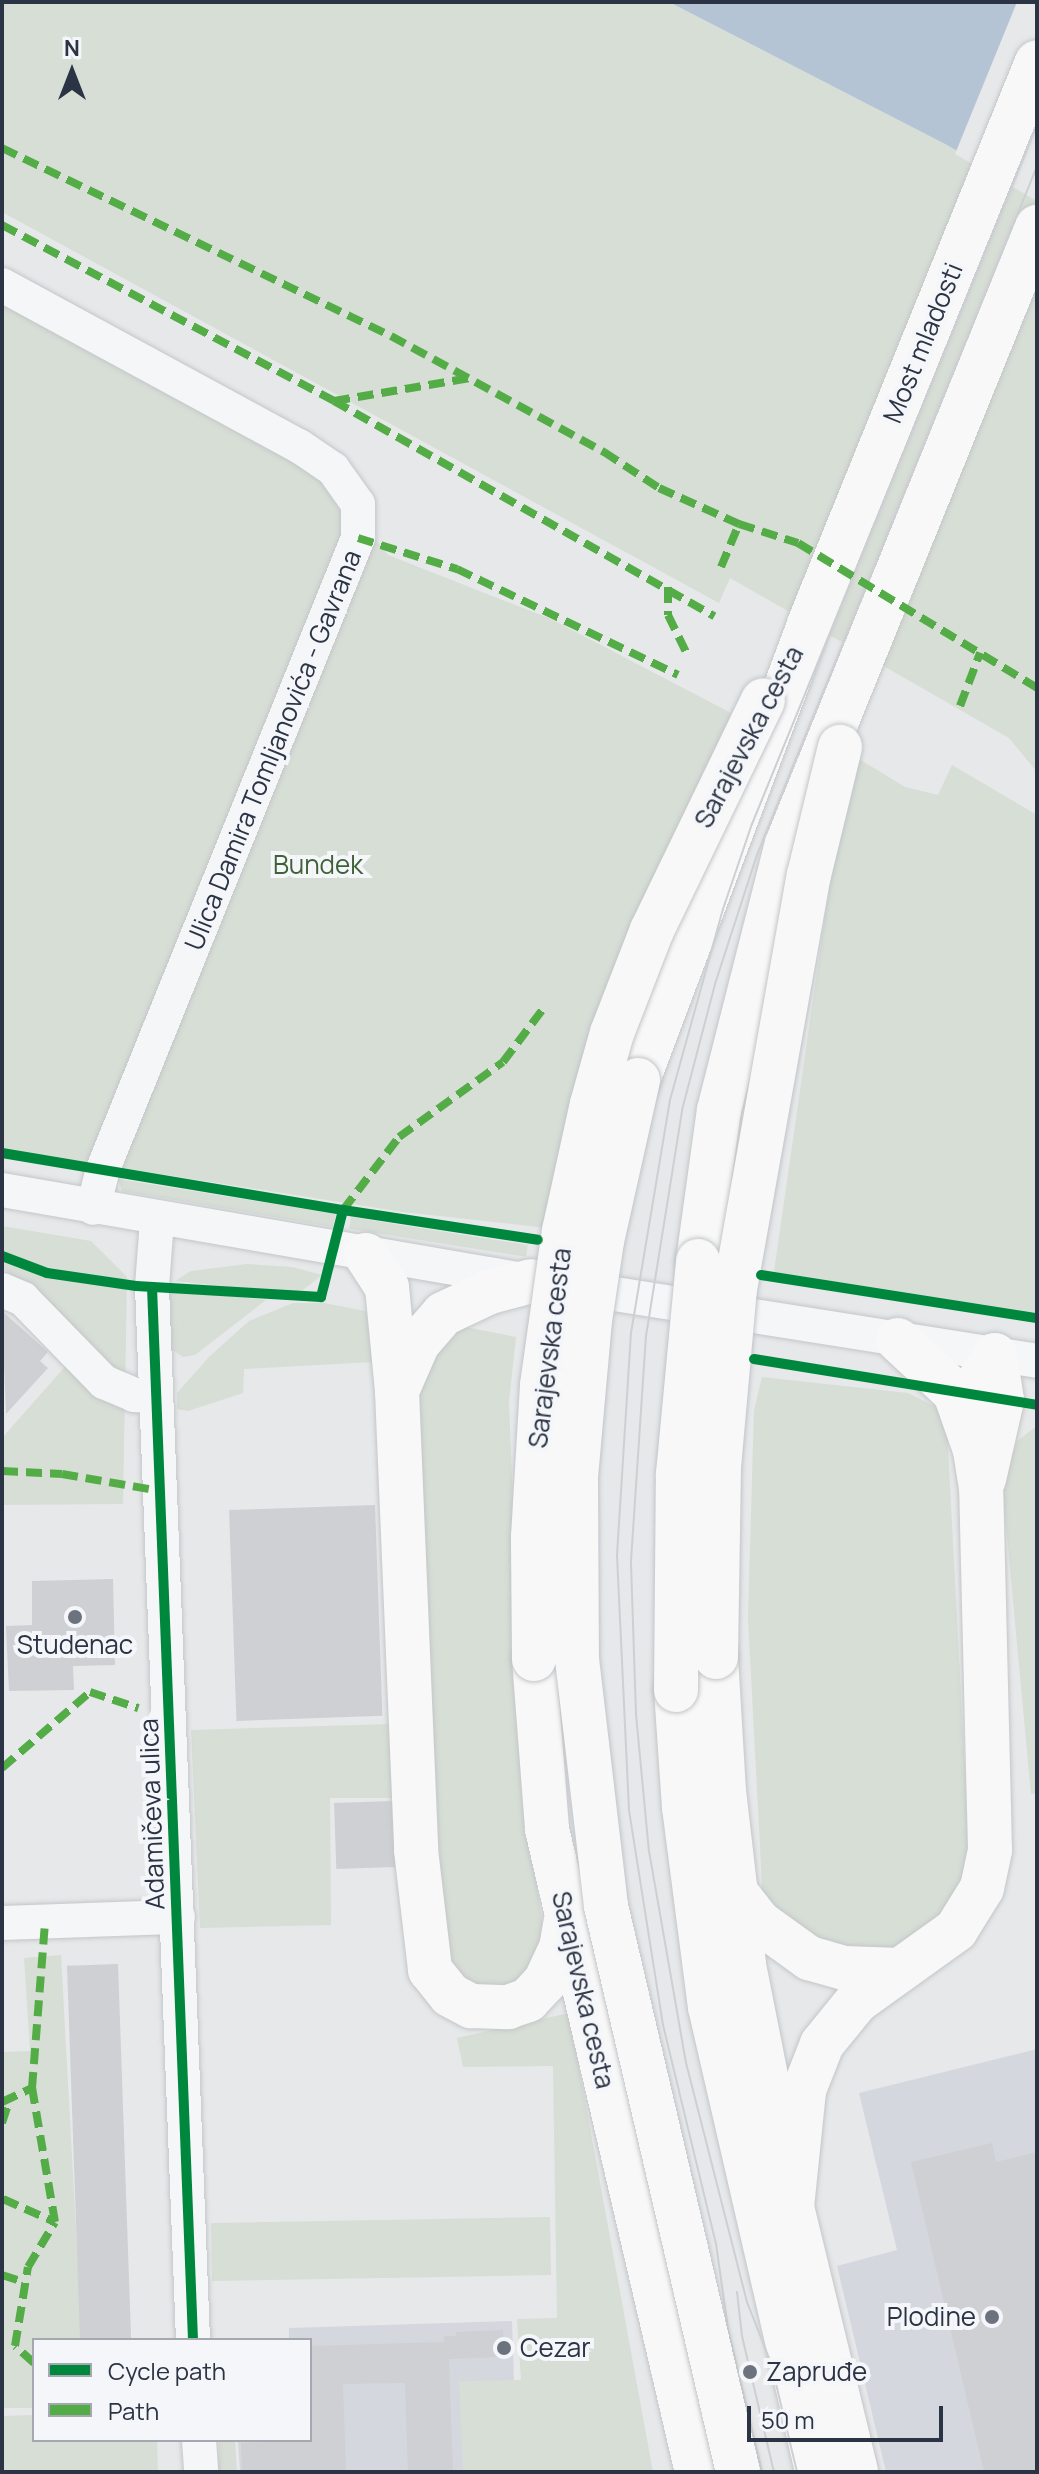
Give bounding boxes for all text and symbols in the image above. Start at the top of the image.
north arrow [32,32,112,112]
text: N [64,33,80,63]
street label: Most mladosti [877,258,969,428]
street label: Ulica Damira Tomljanovića - Gavrana [178,545,368,955]
street label: Sarajevska cesta [688,641,810,833]
park label: Bundek [273,849,363,881]
street label: Sarajevska cesta [522,1246,578,1450]
marker: Studenac [66,1608,84,1626]
place label: Studenac [17,1629,133,1661]
street label: Adamičeva ulica [133,1718,171,1910]
street label: Sarajevska cesta [545,1888,621,2092]
place label: Plodine [887,2301,976,2333]
marker: Plodine [983,2308,1001,2326]
place label: Cezar [520,2332,591,2364]
legend [32,2338,312,2442]
marker: Cezar [495,2339,513,2357]
text: Cycle path [108,2354,226,2387]
place label: Zapruđe [766,2356,867,2388]
marker: Zapruđe [741,2363,759,2381]
scale bar [751,2390,947,2440]
text: Path [108,2394,159,2427]
text: 50 m [761,2403,815,2436]

